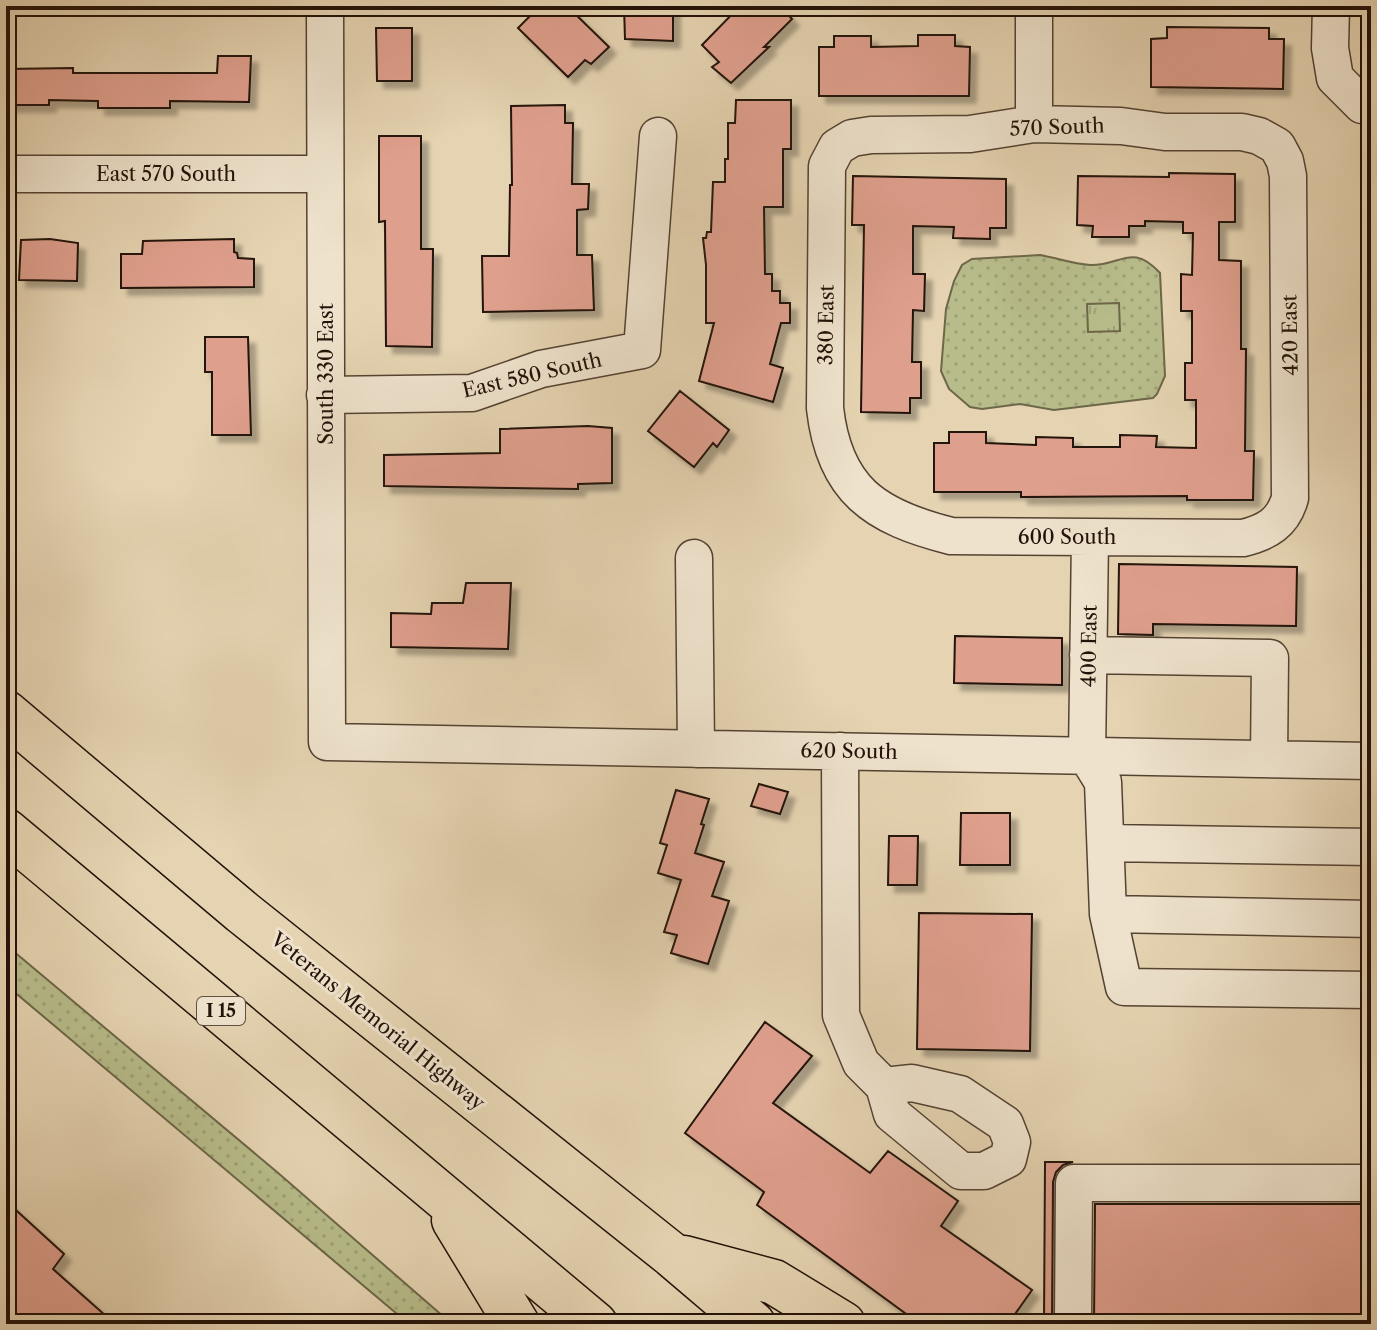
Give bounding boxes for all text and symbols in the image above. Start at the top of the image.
street label: 570 South [1009,113,1105,141]
street label: East 570 South [96,162,237,186]
street label: 380 East [813,284,839,366]
street label: 420 East [1277,294,1303,376]
street label: South 330 East [314,303,338,445]
street label: East 580 South [460,347,604,403]
street label: 600 South [1018,525,1117,549]
street label: 400 East [1076,605,1102,687]
street label: 620 South [800,738,898,764]
street label: Veterans Memorial Highway [265,927,491,1115]
road number: I 15 [197,997,245,1025]

